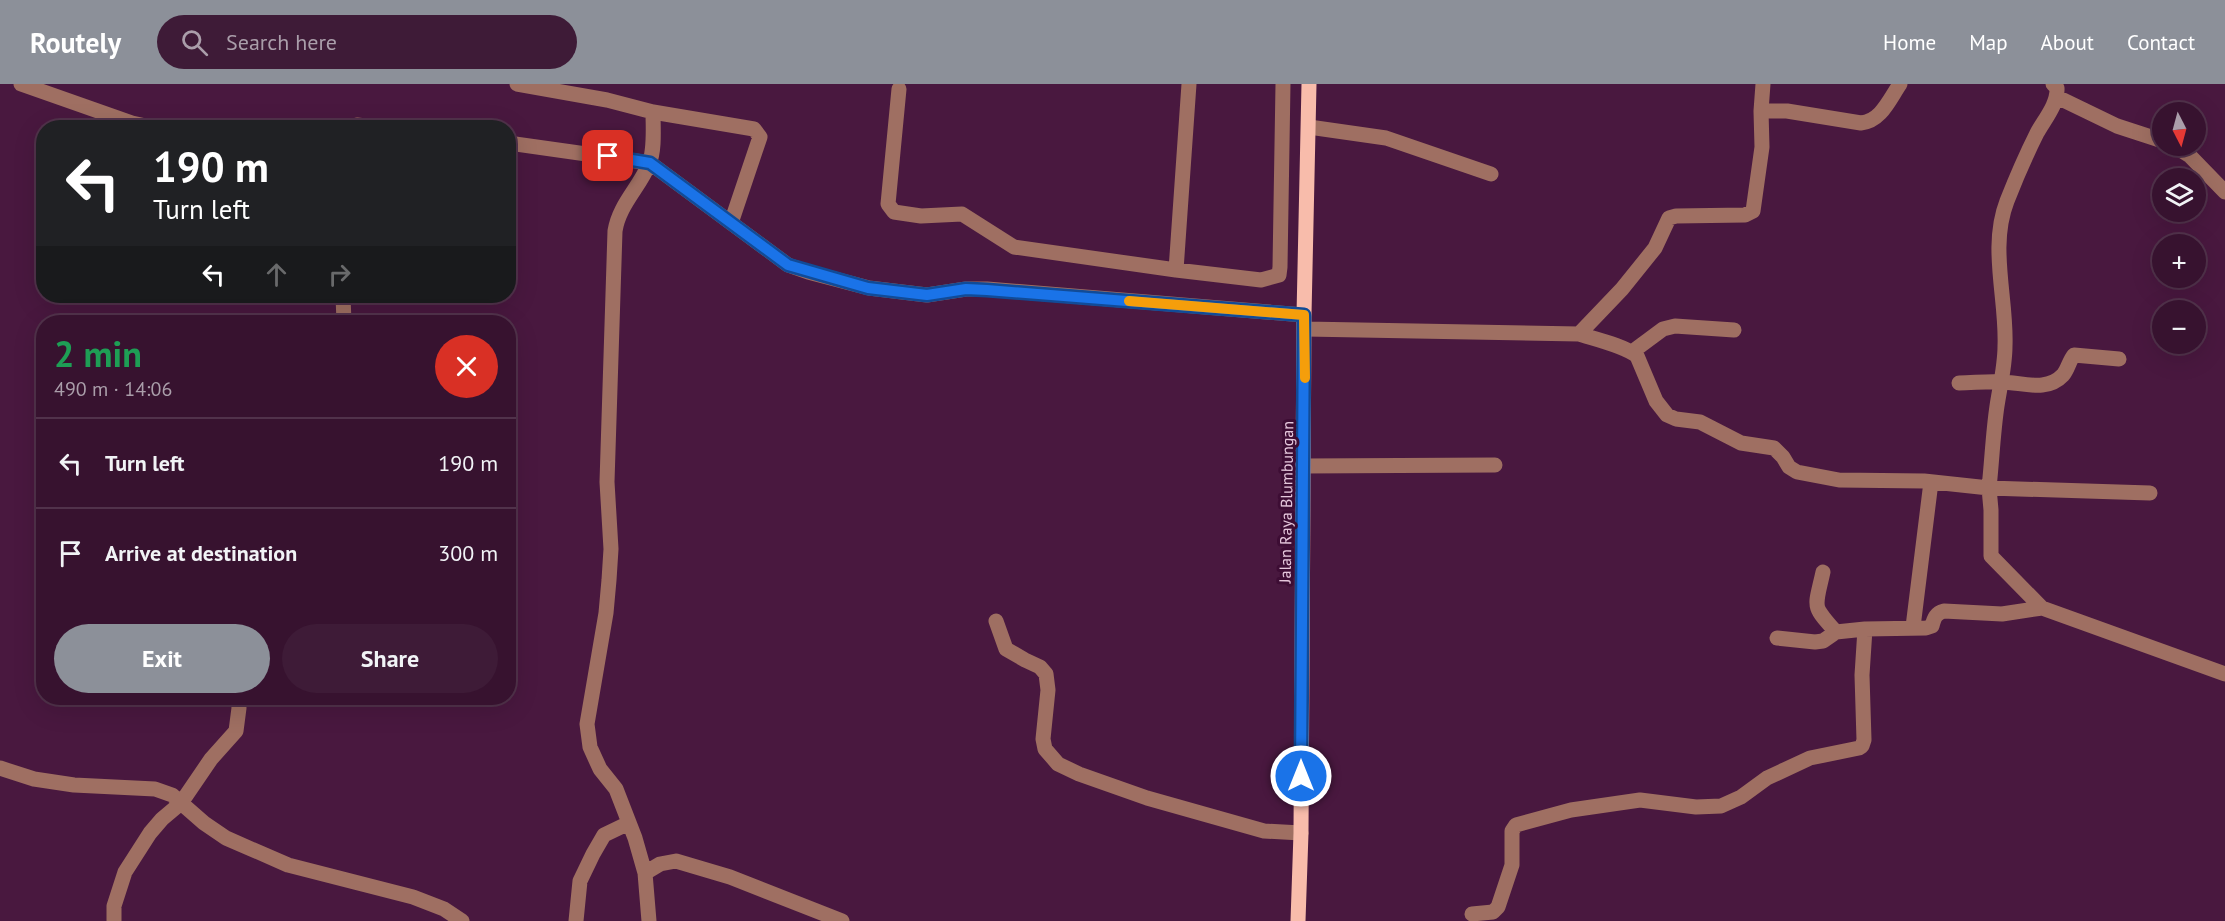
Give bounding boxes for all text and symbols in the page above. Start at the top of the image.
search box [157,15,577,69]
text: Routely [30,24,121,61]
icon: search [178,26,211,59]
text: Search here [226,28,337,56]
text: Home [1883,29,1936,56]
text: Map [1969,29,2008,56]
text: About [2041,29,2094,56]
text: Contact [2127,29,2195,56]
north arrow [2152,102,2206,156]
map controls [2152,102,2206,354]
pin [582,130,633,181]
text: 190 m [153,139,269,194]
icon: arrive [591,139,624,172]
icon: left [54,144,132,222]
button: layers [2152,168,2206,222]
text: Turn left [153,192,250,226]
button: + [2152,234,2206,288]
icon: left [197,258,230,291]
icon: ahead [260,258,293,291]
icon: right [323,258,356,291]
button: − [2152,300,2206,354]
text: 2 min [54,330,142,377]
button: close [435,335,498,398]
text: 490 m · 14:06 [54,376,172,402]
street label: Jalan Raya Blumbungan [1275,421,1297,584]
icon: left [54,447,87,480]
text: Turn left [105,449,185,477]
text: 190 m [438,449,498,477]
icon: arrive [54,537,87,570]
text: Arrive at destination [105,539,297,567]
text: 300 m [438,539,498,567]
button: Exit [54,624,270,693]
button: Share [282,624,498,693]
position arrow [1269,744,1333,808]

